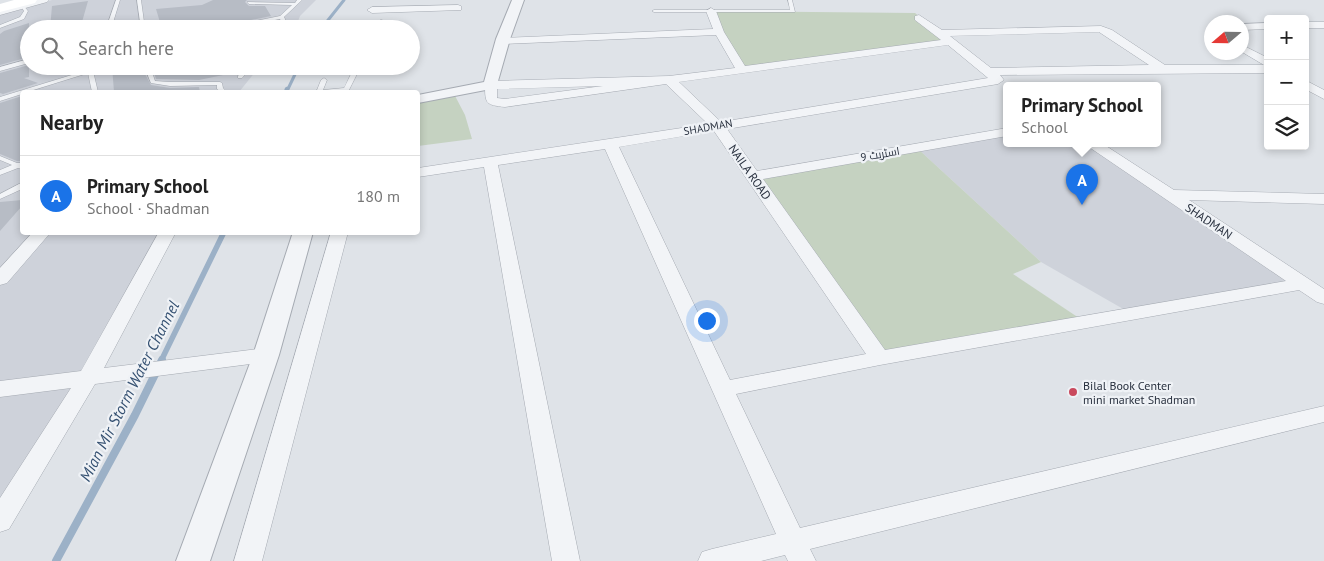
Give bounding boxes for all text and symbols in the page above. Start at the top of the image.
north arrow [1204,15,1249,60]
map controls [1264,15,1309,150]
button: + [1264,15,1309,60]
search box [20,20,420,75]
icon: search [38,34,66,62]
text: Search here [78,36,174,60]
button: − [1264,60,1309,105]
popup [1003,82,1161,147]
text: Primary School [1021,93,1143,117]
button: layers [1264,105,1309,150]
text: Nearby [40,109,103,136]
street label: SHADMAN [682,116,734,138]
text: School [1021,117,1068,137]
street label: NAILA ROAD [726,141,775,203]
street label: اسٹریٹ 9 [859,144,901,164]
pin: A [1066,164,1098,205]
text: Primary School [87,174,208,198]
text: A [51,186,61,206]
text: 180 m [357,186,400,206]
text: School · Shadman [87,198,210,218]
street label: SHADMAN [1182,200,1236,242]
water label: Mian Mir Storm Water Channel [75,297,184,485]
your location [694,308,720,334]
place label: Bilal Book Center mini market Shadman [1083,378,1195,407]
marker: Bilal Book Center mini market Shadman [1067,386,1079,398]

